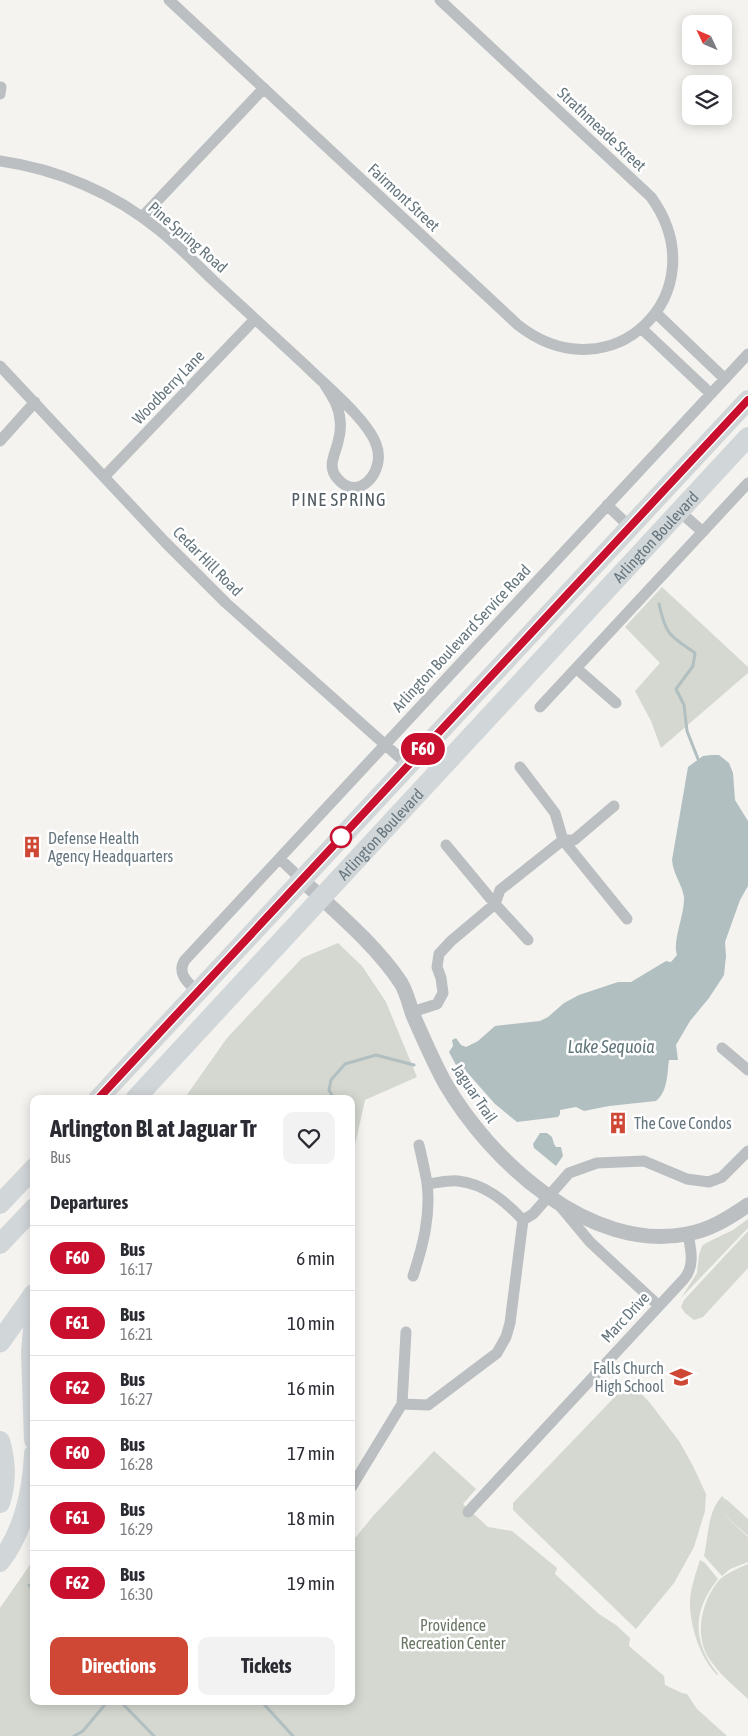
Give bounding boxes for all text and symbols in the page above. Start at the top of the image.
north arrow [682,15,732,65]
map controls [682,15,732,125]
button: layers [682,75,732,125]
street label: Strathmeade Street [554,84,650,175]
street label: Fairmont Street [365,159,444,235]
street label: Pine Spring Road [144,198,231,277]
street label: Woodberry Lane [128,346,208,428]
street label: Arlington Boulevard [609,488,702,586]
district label: PINE SPRING [291,489,387,510]
street label: Cedar Hill Road [170,523,246,599]
street label: Arlington Boulevard Service Road [388,561,535,716]
line badge: F60 [394,733,452,765]
text: F60 [411,738,435,759]
street label: Arlington Boulevard [334,785,427,883]
unlabelled marker [330,826,352,848]
place label: Defense Health Agency Headquarters [48,829,173,866]
building icon: Defense Health Agency Headquarters [19,834,45,860]
water label: Lake Sequoia [567,1036,655,1057]
street label: Jaguar Trail [448,1060,502,1127]
building icon: The Cove Condos [605,1110,631,1136]
button: heart [283,1112,335,1164]
place label: The Cove Condos [634,1114,732,1132]
text: Arlington Bl at Jaguar Tr [50,1115,256,1142]
text: Bus [50,1148,71,1166]
text: Departures [50,1191,128,1213]
text: Bus [120,1238,145,1260]
text: F60 [65,1247,90,1268]
text: 6 min [296,1247,335,1269]
text: 16:17 [120,1260,153,1278]
street label: Marc Drive [597,1288,653,1346]
text: Bus [120,1303,145,1325]
text: F61 [65,1312,90,1333]
text: 10 min [287,1312,335,1334]
text: 16:21 [120,1325,153,1343]
place label: Falls Church High School [593,1359,665,1396]
school or university icon: Falls Church High School [668,1364,694,1390]
text: Bus [120,1368,145,1390]
text: F62 [65,1377,90,1398]
text: 16 min [287,1377,335,1399]
text: 16:27 [120,1390,153,1408]
text: Bus [120,1433,145,1455]
text: F60 [65,1442,90,1463]
text: 17 min [287,1442,335,1464]
text: 16:28 [120,1455,153,1473]
text: Bus [120,1498,145,1520]
text: F61 [65,1507,90,1528]
text: 18 min [287,1507,335,1529]
text: 16:29 [120,1520,153,1538]
text: Bus [120,1563,145,1585]
text: F62 [65,1572,90,1593]
text: 19 min [287,1572,335,1594]
text: 16:30 [120,1585,153,1603]
park label: Providence Recreation Center [401,1616,506,1652]
button: Directions [50,1637,188,1695]
button: Tickets [198,1637,335,1695]

